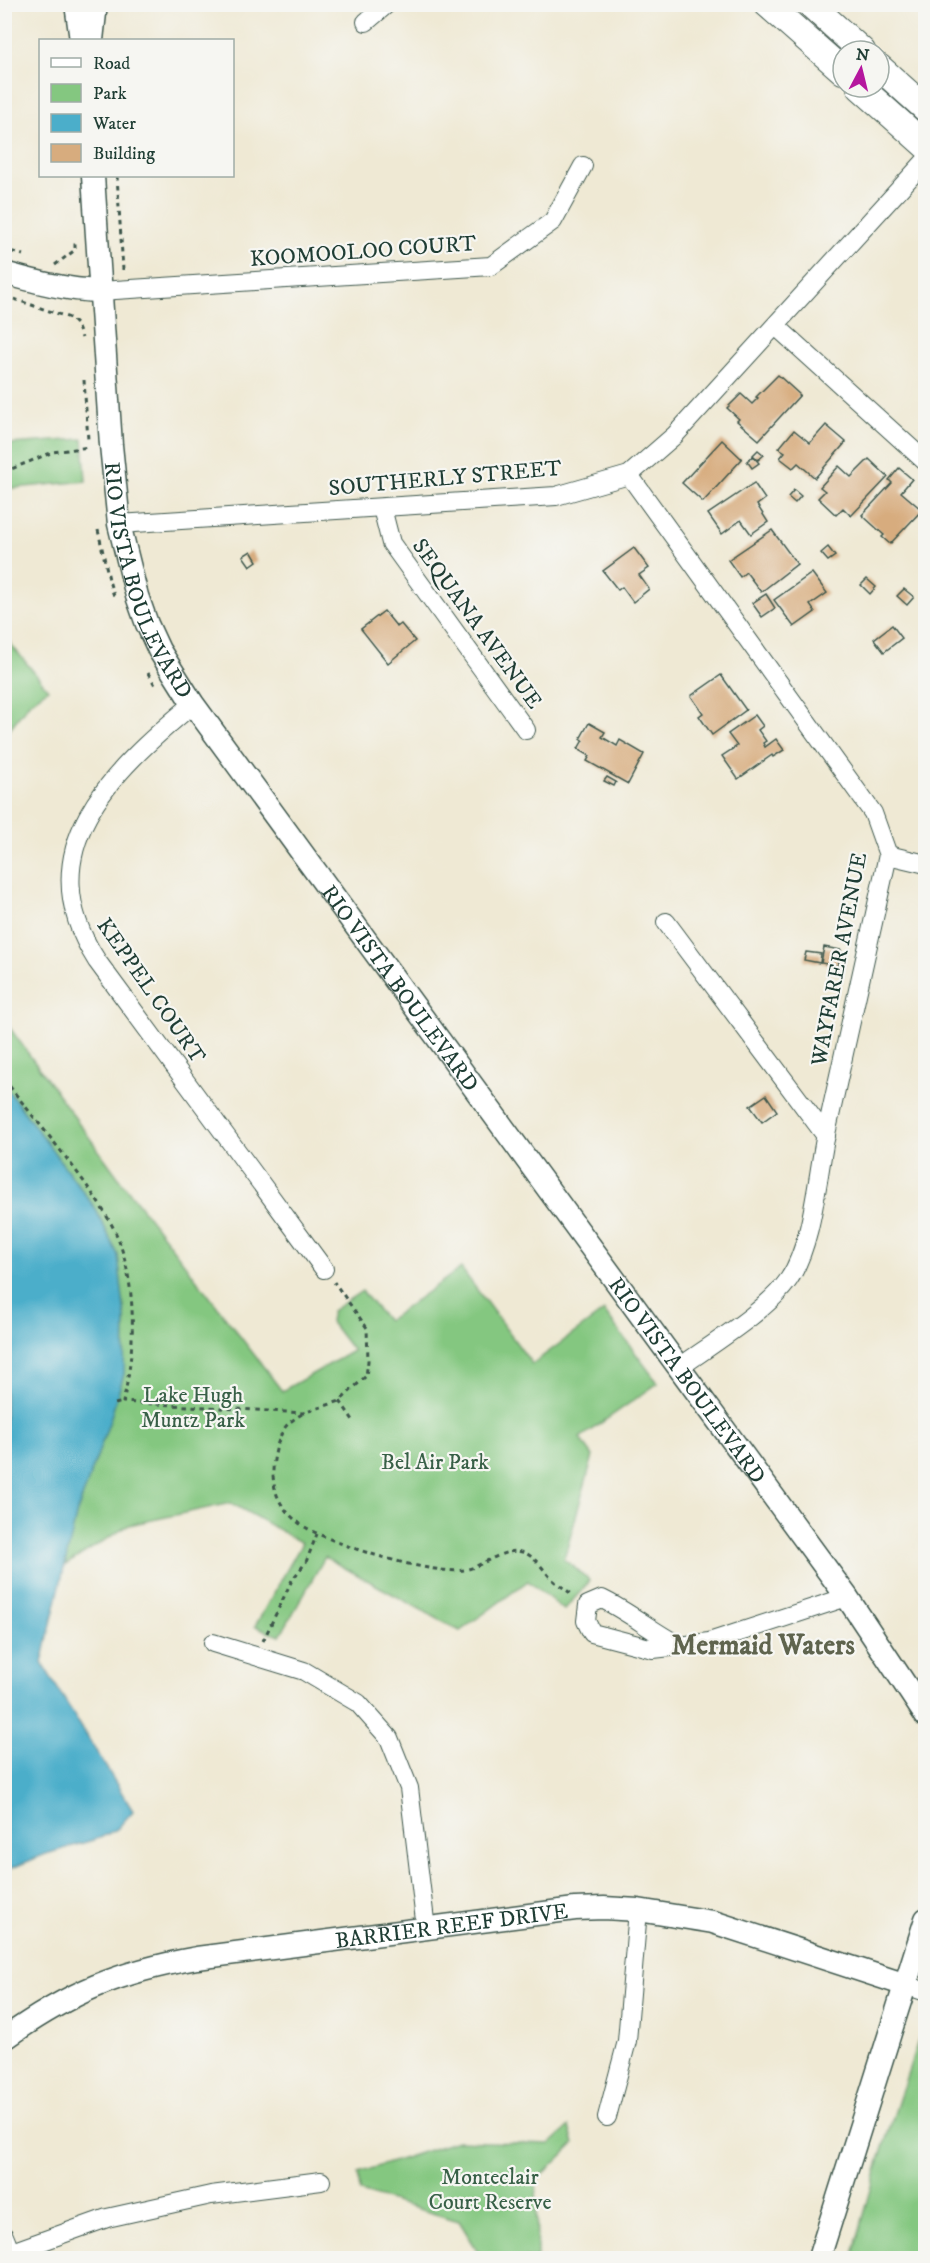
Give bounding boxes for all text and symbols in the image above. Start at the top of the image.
legend [39,39,234,177]
north arrow [831,39,891,99]
text: N [855,44,870,66]
text: Road [93,53,130,75]
text: Park [93,83,127,105]
text: Water [92,113,136,135]
text: Building [93,143,155,165]
street label: KOOMOOLOO COURT [249,230,478,273]
street label: SOUTHERLY STREET [327,455,563,502]
street label: RIO VISTA BOULEVARD [98,461,198,704]
street label: SEQUANA AVENUE [406,534,548,714]
street label: WAYFARER AVENUE [805,850,873,1069]
street label: RIO VISTA BOULEVARD [315,880,484,1097]
street label: KEPPEL COURT [91,913,211,1069]
street label: RIO VISTA BOULEVARD [602,1272,771,1489]
park label: Lake Hugh Muntz Park [141,1382,245,1434]
park label: Bel Air Park [381,1449,489,1476]
district label: Mermaid Waters [671,1628,855,1663]
street label: BARRIER REEF DRIVE [334,1898,570,1955]
park label: Monteclair Court Reserve [428,2164,552,2216]

